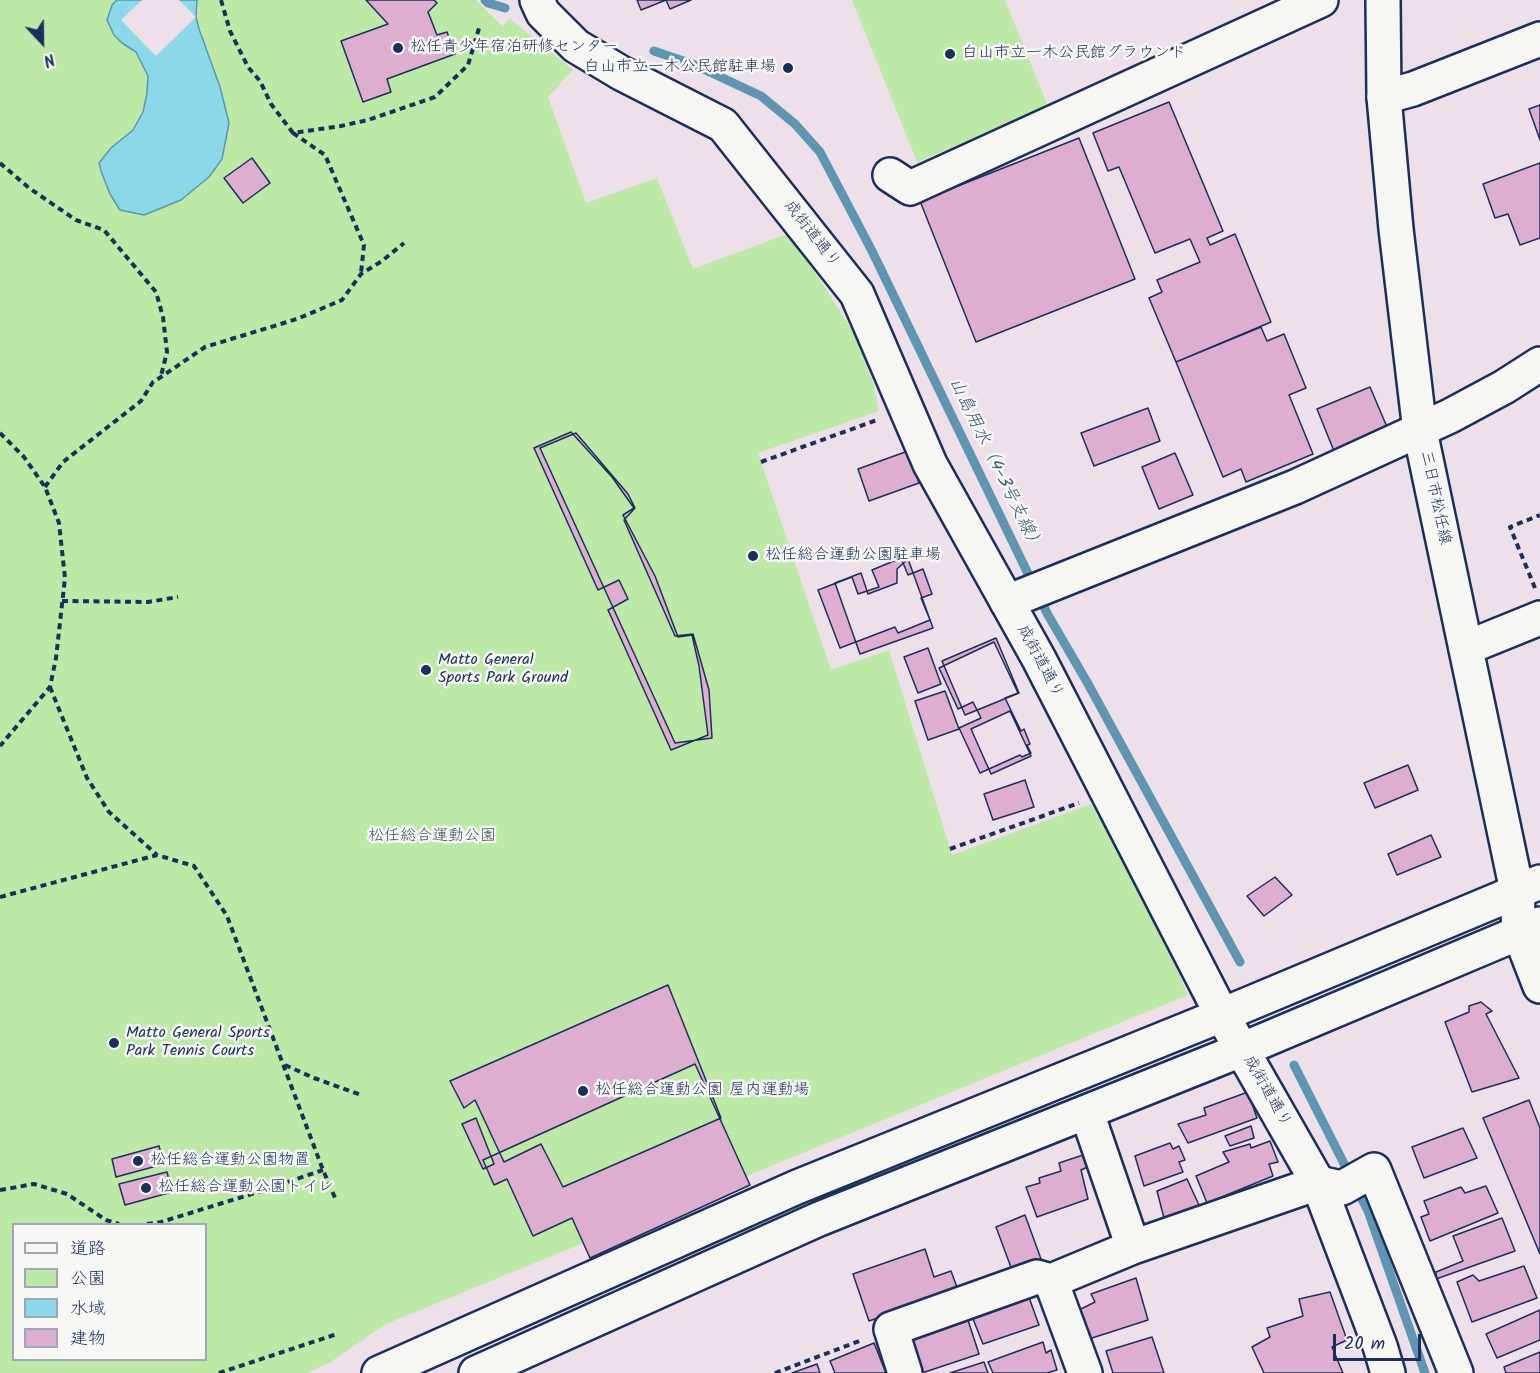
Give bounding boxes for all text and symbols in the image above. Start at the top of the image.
north arrow [12,12,72,72]
place label: 松任青少年宿泊研修センター [410,38,618,58]
marker: 松任青少年宿泊研修センター [391,41,405,55]
place label: 白山市立一木公民館グラウンド [962,44,1186,64]
text: N [40,46,58,73]
marker: 白山市立一木公民館グラウンド [943,47,957,61]
place label: 白山市立一木公民館駐車場 [584,58,776,78]
marker: 白山市立一木公民館駐車場 [781,61,795,75]
street label: 成街道通り [779,198,843,272]
water label: 山島用水（4-3号支線） [943,375,1045,555]
street label: 三日市松任線 [1415,449,1453,547]
place label: 松任総合運動公園駐車場 [765,546,941,566]
marker: 松任総合運動公園駐車場 [746,549,760,563]
street label: 成街道通り [1012,622,1066,702]
place label: Matto General Sports Park Ground [438,651,568,689]
marker: Matto General Sports Park Ground [419,663,433,677]
park label: 松任総合運動公園 [368,827,496,847]
place label: Matto General Sports Park Tennis Courts [126,1024,270,1062]
marker: Matto General Sports Park Tennis Courts [107,1036,121,1050]
street label: 成街道通り [1238,1053,1294,1131]
place label: 松任総合運動公園 屋内運動場 [595,1081,809,1101]
marker: 松任総合運動公園 屋内運動場 [576,1084,590,1098]
place label: 松任総合運動公園物置 [150,1151,310,1171]
marker: 松任総合運動公園物置 [131,1154,145,1168]
place label: 松任総合運動公園トイレ [158,1178,334,1198]
marker: 松任総合運動公園トイレ [139,1181,153,1195]
legend [12,1223,207,1361]
text: 道路 [70,1235,106,1264]
text: 公園 [70,1265,106,1294]
text: 水域 [70,1295,106,1324]
scale bar [1336,1322,1424,1360]
text: 建物 [70,1325,106,1354]
text: 20 m [1344,1330,1385,1359]

